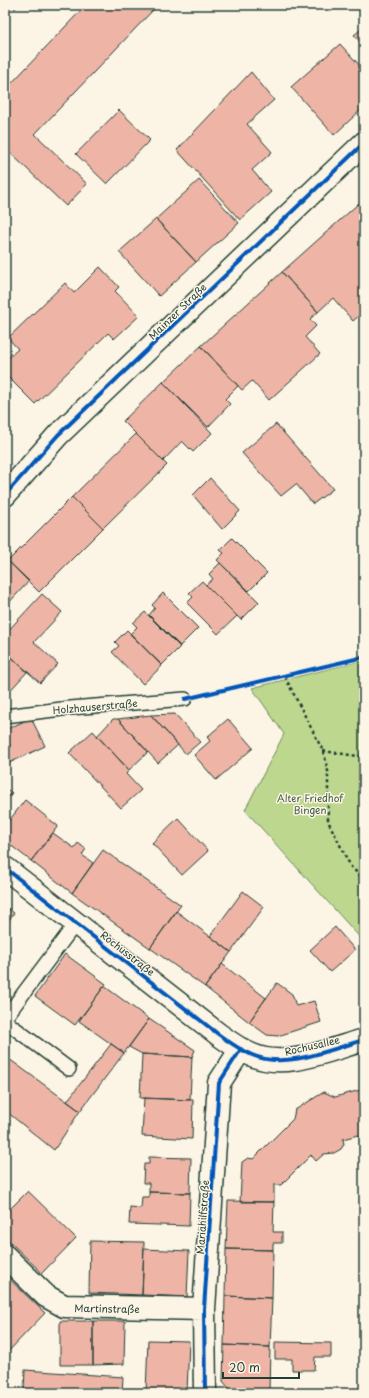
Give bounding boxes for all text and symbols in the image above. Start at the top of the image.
street label: Mainzer Straße [145,279,209,343]
street label: Holzhauserstraße [52,695,138,717]
park label: Alter Friedhof Bingen [277,790,344,817]
street label: Rochusstraße [98,927,158,979]
street label: Rochusallee [283,1031,342,1059]
street label: Mariahilfstraße [192,1179,212,1255]
street label: Martinstraße [74,1300,140,1316]
scale bar [223,1354,299,1380]
text: 20 m [229,1358,260,1376]

